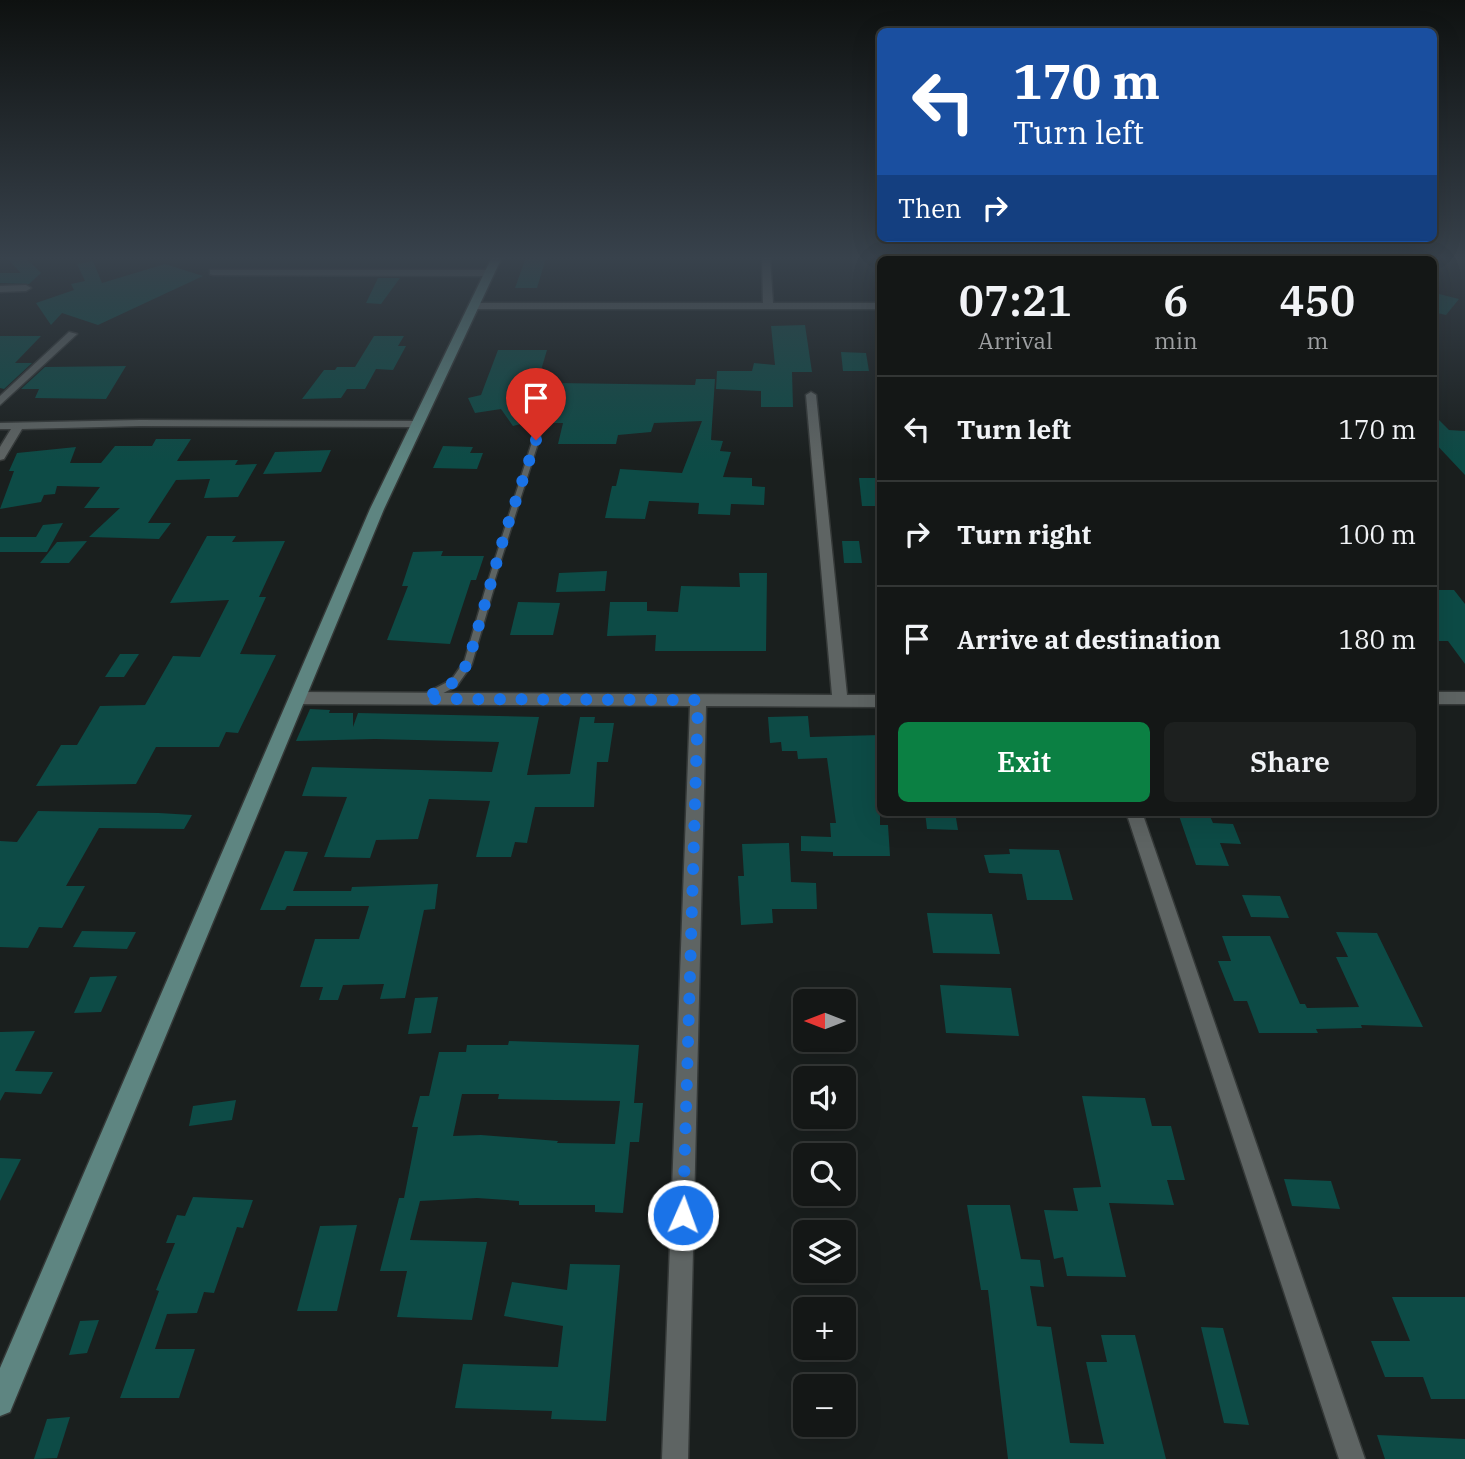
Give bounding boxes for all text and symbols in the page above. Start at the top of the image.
text: 170 m [1013,49,1160,112]
icon: left [898,56,989,147]
text: Turn left [1013,111,1144,153]
icon: right [976,189,1014,227]
text: Then [898,191,962,225]
text: 07:21 [959,273,1072,328]
text: 6 [1163,273,1188,328]
text: 450 [1280,273,1355,328]
text: Arrival [978,325,1053,355]
text: min [1154,325,1198,355]
text: m [1306,325,1328,355]
pin [506,368,566,440]
icon: arrive [517,379,555,417]
icon: left [898,410,936,448]
text: Turn left [957,412,1071,446]
text: 170 m [1338,412,1416,446]
icon: right [898,515,936,553]
text: Turn right [957,517,1091,551]
text: 100 m [1338,517,1416,551]
icon: arrive [898,620,936,658]
text: Arrive at destination [957,622,1221,656]
text: 180 m [1338,622,1416,656]
button: Exit [898,722,1150,802]
button: Share [1164,722,1416,802]
north arrow [793,989,856,1052]
map controls [793,989,856,1437]
button: sound [793,1066,856,1129]
button: search [793,1143,856,1206]
position arrow [646,1178,720,1252]
button: layers [793,1220,856,1283]
button: + [793,1297,856,1360]
button: − [793,1374,856,1437]

